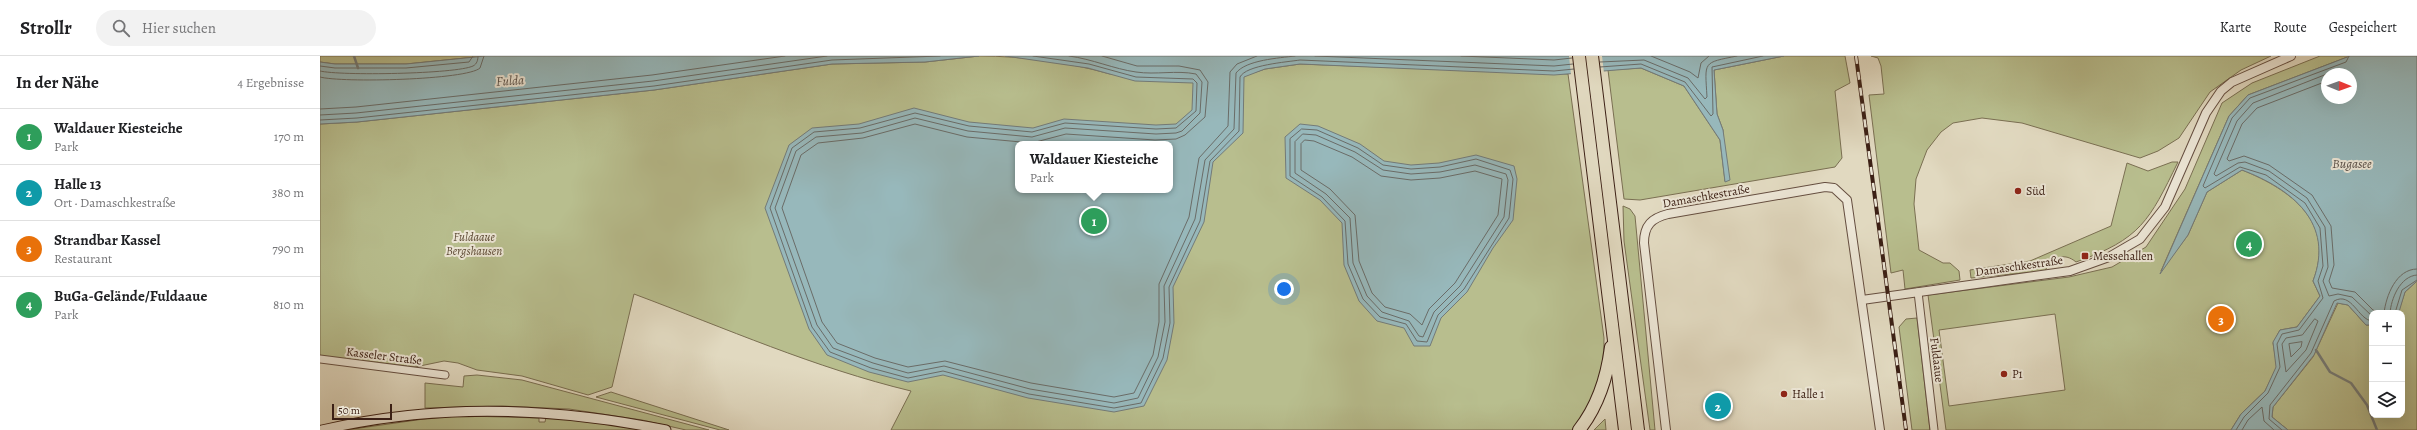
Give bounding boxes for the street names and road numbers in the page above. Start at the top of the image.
street label: Damaschkestraße [1661,180,1751,212]
street label: Damaschkestraße [1974,252,2064,280]
street label: Fuldaaue [1926,337,1948,383]
street label: Kasseler Straße [345,343,423,369]

